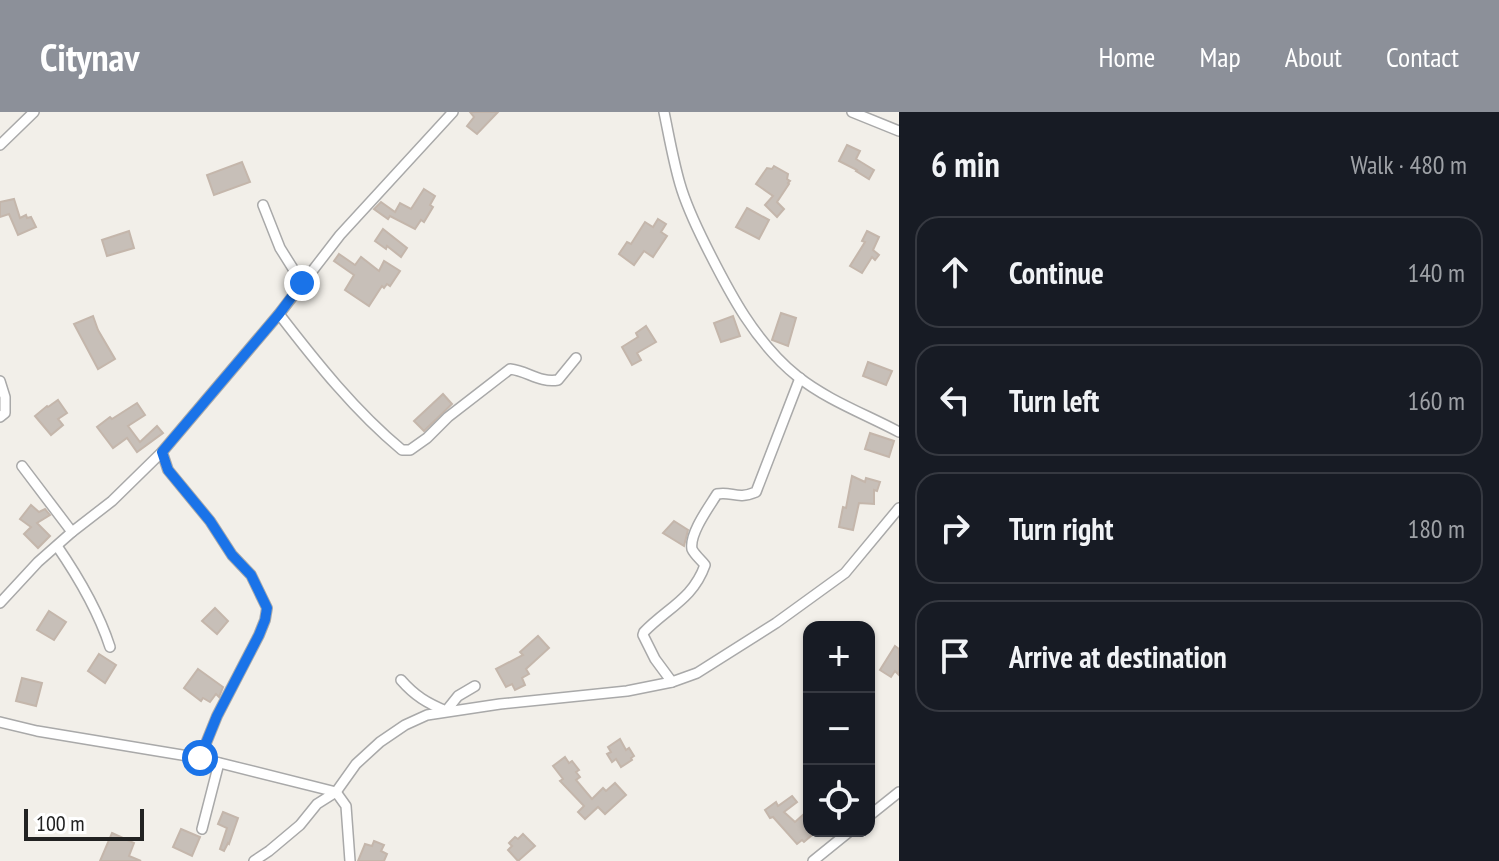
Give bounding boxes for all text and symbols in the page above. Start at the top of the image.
text: Citynav [40,32,139,81]
text: Home [1099,38,1155,75]
text: Map [1199,38,1241,75]
text: About [1285,38,1342,75]
text: Contact [1386,38,1459,75]
text: 6 min [931,142,1000,186]
text: Walk · 480 m [1350,148,1467,181]
icon: ahead [933,250,977,294]
text: Continue [1009,253,1104,292]
text: 140 m [1407,256,1465,289]
route end [284,265,320,301]
icon: left [933,378,977,422]
text: Turn left [1009,381,1099,420]
text: 160 m [1407,384,1465,417]
icon: right [933,506,977,550]
text: Turn right [1009,509,1113,548]
text: 180 m [1407,512,1465,545]
map controls [803,621,875,837]
button: + [803,621,875,693]
icon: arrive [933,634,977,678]
text: Arrive at destination [1009,637,1227,676]
button: − [803,693,875,765]
route start [182,740,218,776]
button: locate [803,765,875,837]
scale bar [24,805,144,841]
text: 100 m [36,809,85,837]

